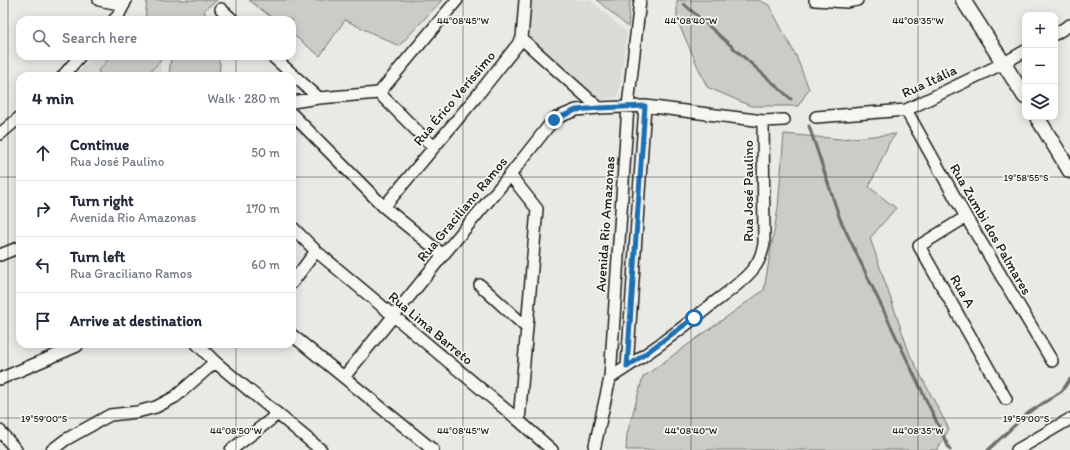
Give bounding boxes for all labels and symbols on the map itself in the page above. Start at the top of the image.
text: 44°08'45"W [437,14,489,27]
text: 44°08'40"W [665,14,718,27]
text: 44°08'35"W [892,14,944,27]
street label: Rua Érico Veríssimo [410,47,499,149]
street label: Rua Itália [899,61,960,102]
route end [545,111,563,129]
street label: Rua José Paulino [740,140,757,242]
street label: Rua Graciliano Ramos [414,153,511,265]
street label: Avenida Rio Amazonas [592,156,619,292]
street label: Rua Zumbi dos Palmares [946,161,1035,298]
text: 19°58'55"S [1003,171,1049,184]
street label: Rua A [946,272,979,311]
street label: Rua Lima Barreto [385,288,476,369]
route start [685,309,703,327]
text: 19°59'00"S [21,412,68,425]
text: 19°59'00"S [1003,412,1050,425]
text: 44°08'50"W [210,424,262,437]
text: 44°08'45"W [437,424,489,437]
text: 44°08'40"W [665,424,718,437]
text: 44°08'35"W [892,424,944,437]

